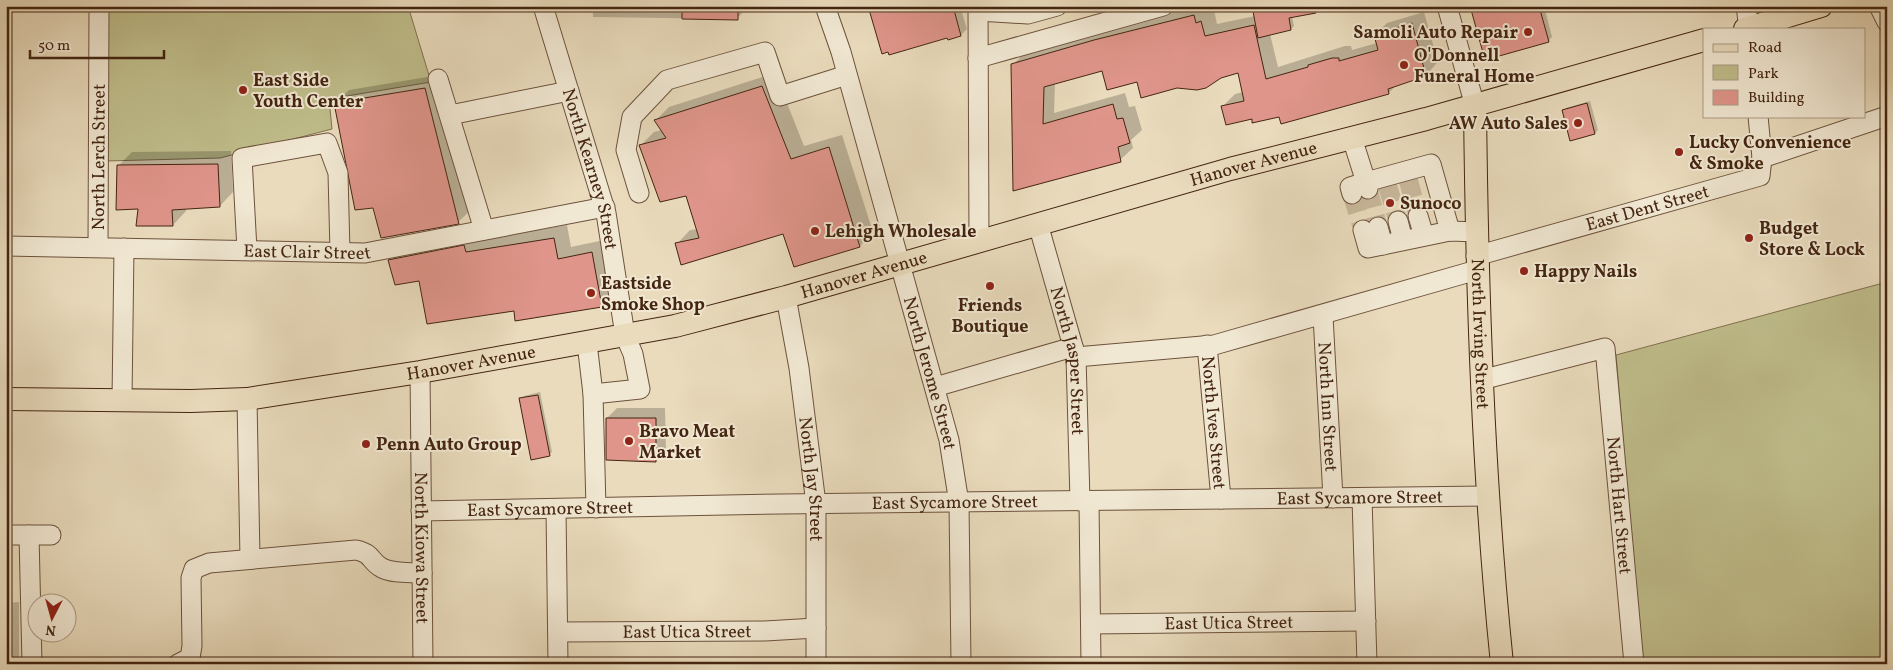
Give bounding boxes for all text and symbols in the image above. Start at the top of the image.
place label: Samoli Auto Repair [1353,21,1518,46]
marker: Samoli Auto Repair [1522,26,1534,38]
scale bar [30,28,164,60]
legend [1703,28,1866,118]
text: 50 m [38,36,70,57]
text: Road [1748,38,1782,59]
place label: O'Donnell Funeral Home [1414,44,1534,90]
marker: O'Donnell Funeral Home [1398,59,1410,71]
text: Park [1748,64,1779,85]
place label: East Side Youth Center [253,69,364,115]
street label: North Lerch Street [87,84,113,230]
marker: East Side Youth Center [237,84,249,96]
street label: North Kearney Street [555,86,623,252]
text: Building [1748,88,1805,109]
place label: AW Auto Sales [1449,112,1568,137]
marker: AW Auto Sales [1572,117,1584,129]
place label: Lucky Convenience & Smoke [1689,131,1851,177]
street label: Hanover Avenue [1187,136,1320,194]
marker: Lucky Convenience & Smoke [1673,146,1685,158]
street label: East Dent Street [1583,180,1712,238]
place label: Sunoco [1400,192,1462,217]
marker: Sunoco [1384,197,1396,209]
place label: Budget Store & Lock [1759,217,1865,263]
place label: Lehigh Wholesale [825,220,976,245]
marker: Lehigh Wholesale [809,225,821,237]
marker: Budget Store & Lock [1743,232,1755,244]
street label: East Clair Street [243,240,373,267]
street label: Hanover Avenue [798,246,930,306]
street label: North Irving Street [1464,258,1494,410]
place label: Happy Nails [1534,260,1637,285]
marker: Happy Nails [1518,265,1530,277]
place label: Eastside Smoke Shop [601,272,705,318]
marker: Friends Boutique [984,280,996,292]
street label: North Jasper Street [1043,284,1089,436]
marker: Eastside Smoke Shop [585,287,597,299]
street label: North Jerome Street [896,294,961,452]
place label: Friends Boutique [951,294,1029,340]
street label: Hanover Avenue [405,340,538,388]
street label: North Inn Street [1310,341,1343,472]
street label: North Ives Street [1194,355,1231,491]
street label: North Jay Street [791,415,827,542]
place label: Bravo Meat Market [639,420,735,466]
place label: Penn Auto Group [376,433,522,458]
marker: Bravo Meat Market [623,435,635,447]
street label: North Hart Street [1599,435,1637,575]
marker: Penn Auto Group [360,438,372,450]
street label: North Kiowa Street [407,472,434,624]
street label: East Sycamore Street [1277,486,1443,512]
street label: East Sycamore Street [872,490,1038,517]
street label: East Sycamore Street [467,496,633,524]
north arrow [28,592,78,642]
street label: East Utica Street [1164,611,1294,637]
text: N [45,619,57,639]
street label: East Utica Street [622,620,752,646]

